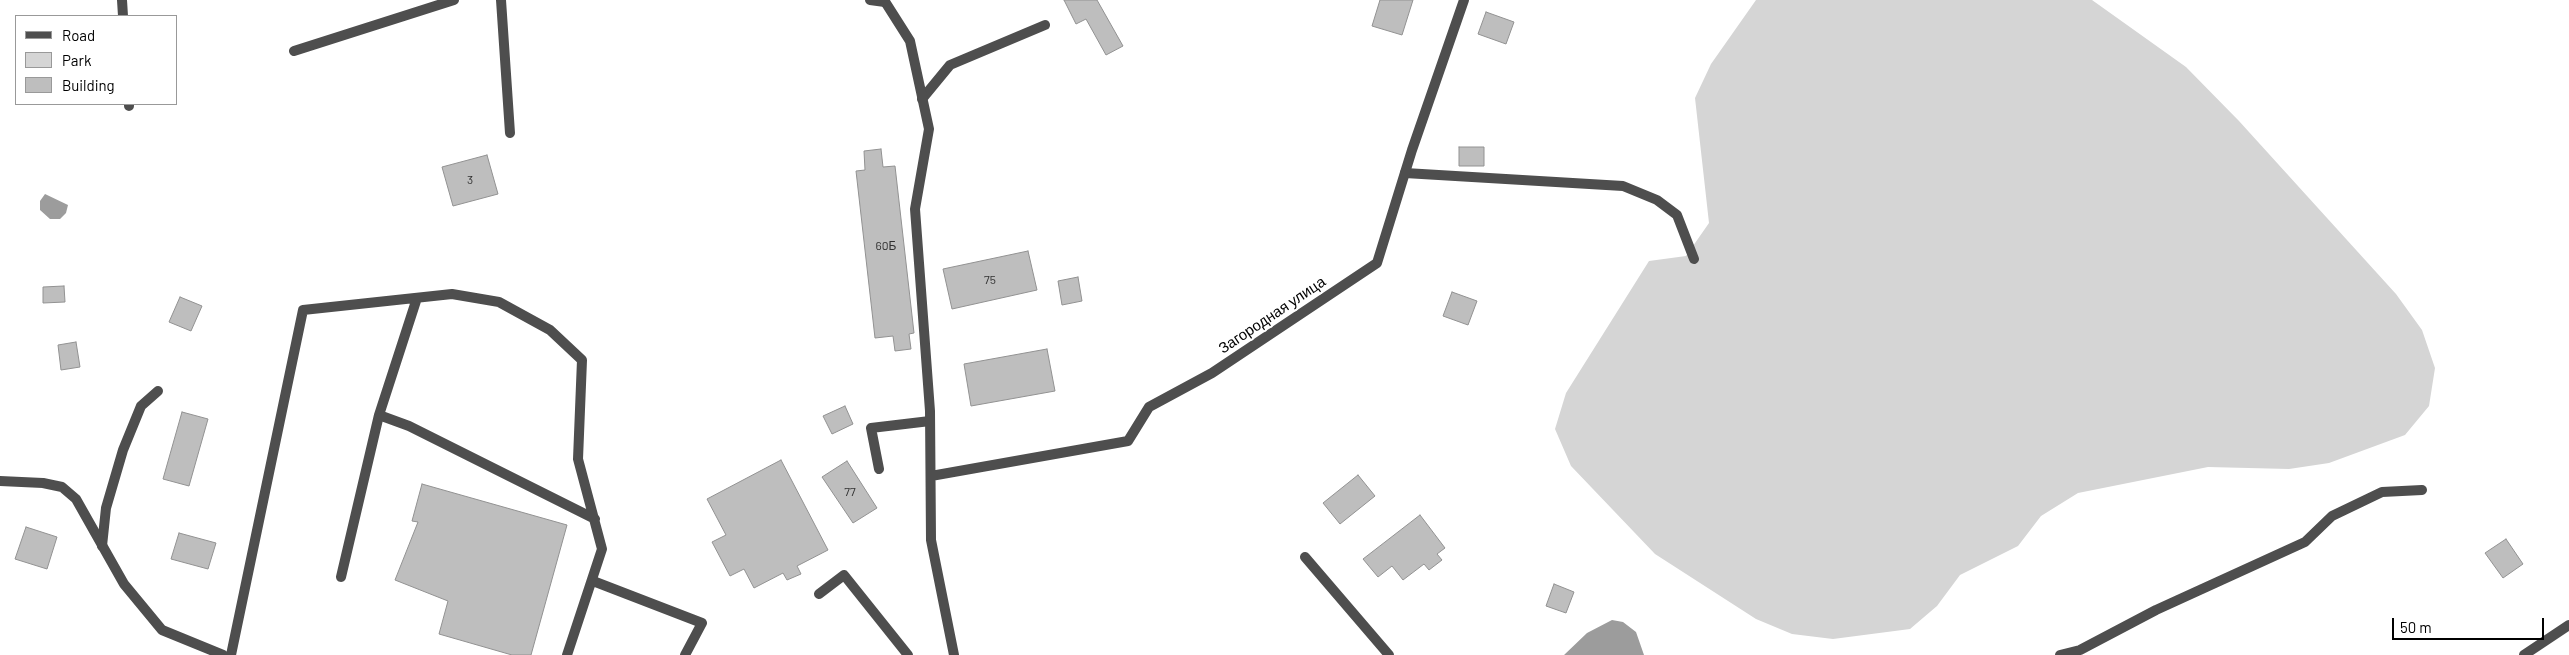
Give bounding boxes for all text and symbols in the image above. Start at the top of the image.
legend [15,15,178,105]
text: Road [62,26,95,44]
text: Park [62,51,91,69]
text: Building [62,76,115,94]
house number: 3 [467,173,473,187]
house number: 60Б [876,239,896,253]
house number: 75 [984,273,996,287]
street label: Загородная улица [1215,273,1329,357]
house number: 77 [844,485,856,499]
scale bar [2394,608,2546,640]
text: 50 m [2400,618,2432,636]

